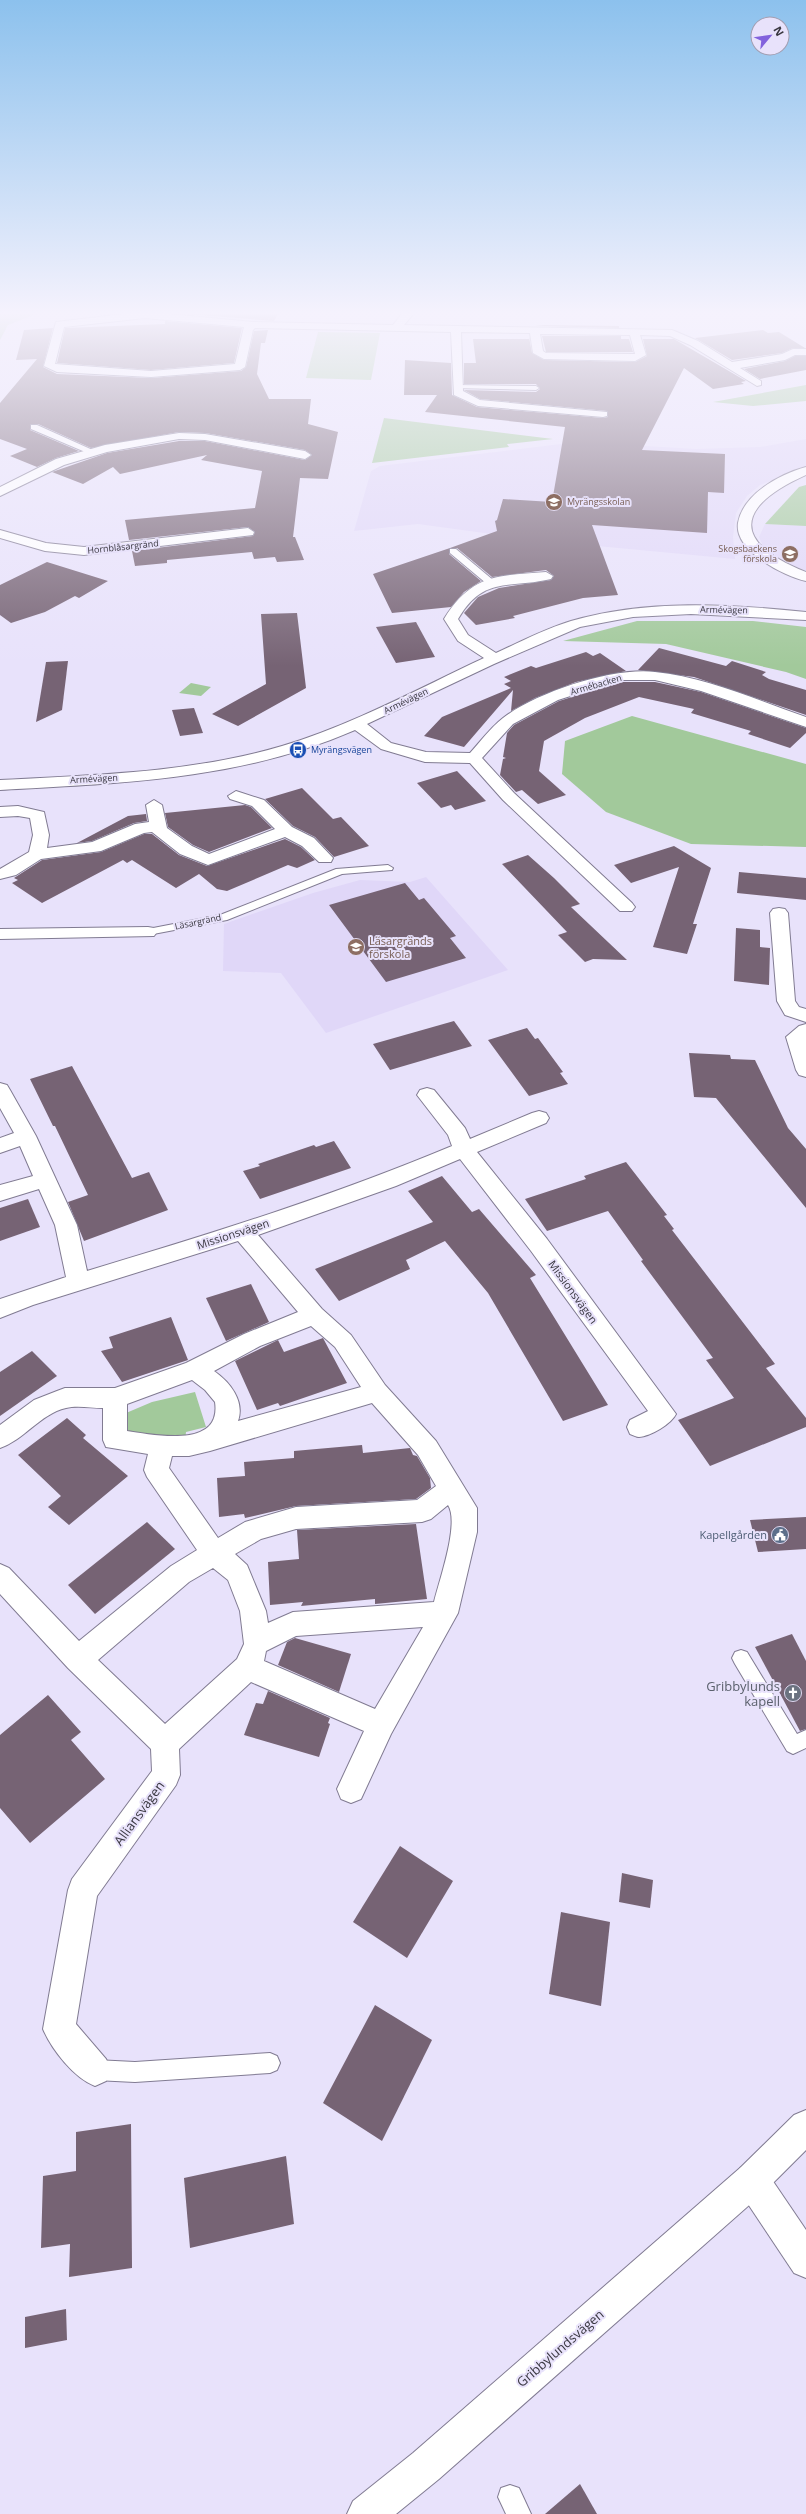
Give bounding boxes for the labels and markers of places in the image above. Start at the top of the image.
school or university icon: Myrängsskolan [544,492,564,512]
place label: Myrängsskolan [567,495,630,508]
place label: Skogsbackens förskola [718,542,777,565]
school or university icon: Skogsbackens förskola [780,544,800,564]
bus stop icon: Myrängsvägen [288,740,308,760]
place label: Myrängsvägen [311,743,372,756]
place label: Läsargränds förskola [369,933,432,961]
school or university icon: Läsargränds förskola [346,937,366,957]
public building icon: Kapellgården [770,1525,790,1545]
place label: Kapellgården [699,1527,767,1542]
place label: Gribbylunds kapell [706,1677,780,1710]
church icon: Gribbylunds kapell [783,1683,803,1703]

